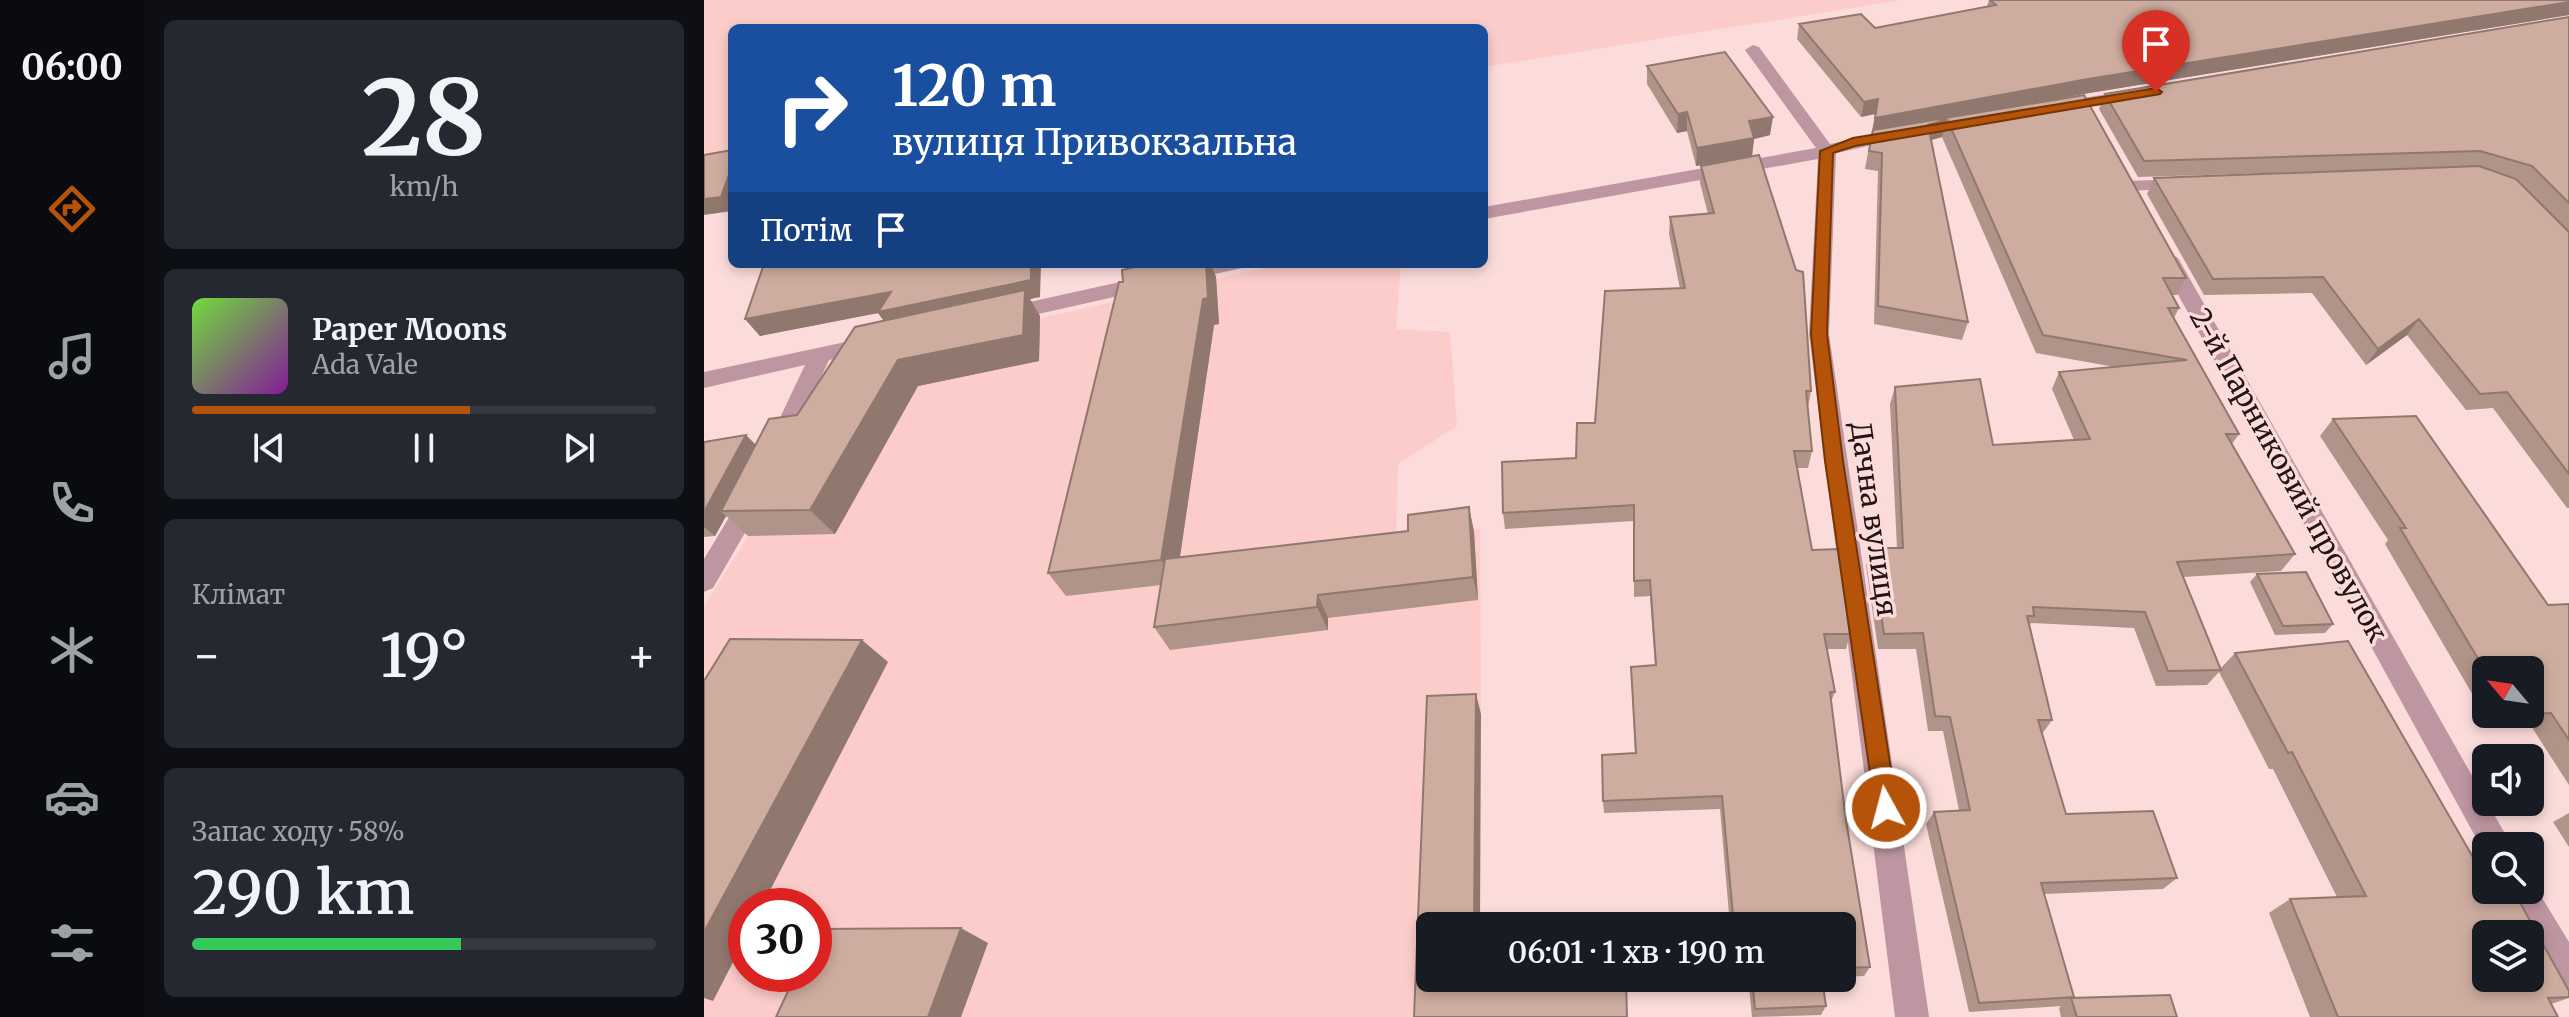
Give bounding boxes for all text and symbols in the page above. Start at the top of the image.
pin [2122,10,2190,92]
icon: arrive [2134,22,2178,66]
text: 06:00 [21,45,123,90]
text: 120 m [892,51,1056,121]
text: 28 [362,53,486,183]
icon: right [760,56,864,160]
text: вулиця Привокзальна [892,120,1297,165]
text: km/h [390,170,458,203]
icon: directions [44,181,100,237]
icon: arrive [869,208,913,252]
text: Потім [760,211,853,249]
street label: 2-й Парниковий провулок [2182,302,2396,648]
text: Paper Moons [312,310,507,348]
icon: music [44,328,100,384]
text: Ada Vale [312,348,418,381]
street label: Дачна вулиця [1843,419,1905,619]
icon: previous [247,426,291,470]
icon: pause [402,426,446,470]
icon: next [557,426,601,470]
icon: phone [44,475,100,531]
text: Клімат [192,578,285,611]
text: 19° [380,618,468,693]
icon: climate [44,622,100,678]
text: − [192,628,221,683]
text: + [627,628,656,683]
north arrow [2472,656,2544,728]
map controls [2472,656,2544,992]
button: sound [2472,744,2544,816]
position arrow [1844,766,1928,850]
icon: car [44,769,100,825]
text: Запас ходу · 58% [192,815,405,848]
button: search [2472,832,2544,904]
text: 290 km [192,855,414,930]
speed limit sign: 30 [728,888,832,992]
icon: filters [44,915,100,971]
button: layers [2472,920,2544,992]
text: 06:01 · 1 хв · 190 m [1508,933,1764,971]

